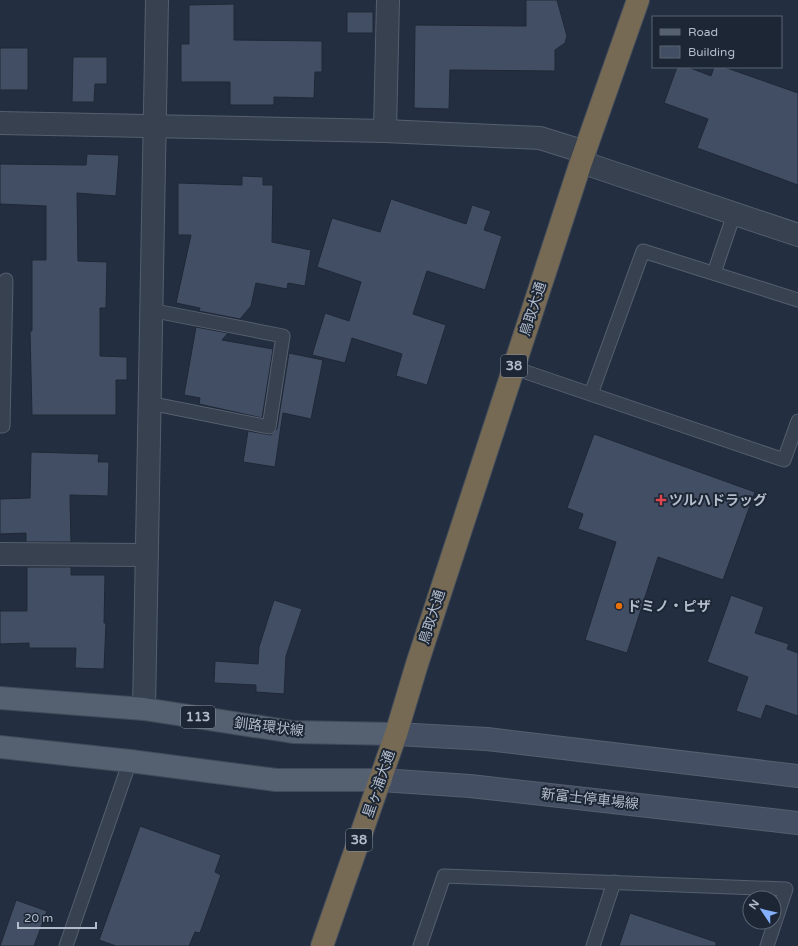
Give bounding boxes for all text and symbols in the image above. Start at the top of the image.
legend [652,16,782,68]
text: Road [688,25,718,39]
text: Building [688,45,735,59]
street label: 鳥取大通 [516,280,550,338]
road number: 38 [501,355,527,377]
place label: ツルハドラッグ [669,492,767,509]
marker: ツルハドラッグ [656,495,666,505]
street label: 鳥取大通 [415,588,449,646]
place label: ドミノ・ピザ [627,598,711,615]
marker: ドミノ・ピザ [614,601,624,611]
road number: 113 [181,706,215,728]
street label: 釧路環状線 [233,714,305,740]
street label: 星ヶ浦大通 [360,748,398,820]
street label: 新富士停車場線 [540,785,640,813]
road number: 38 [346,829,372,851]
north arrow [742,890,782,930]
text: N [746,897,762,912]
scale bar [18,904,96,930]
text: 20 m [24,911,53,925]

